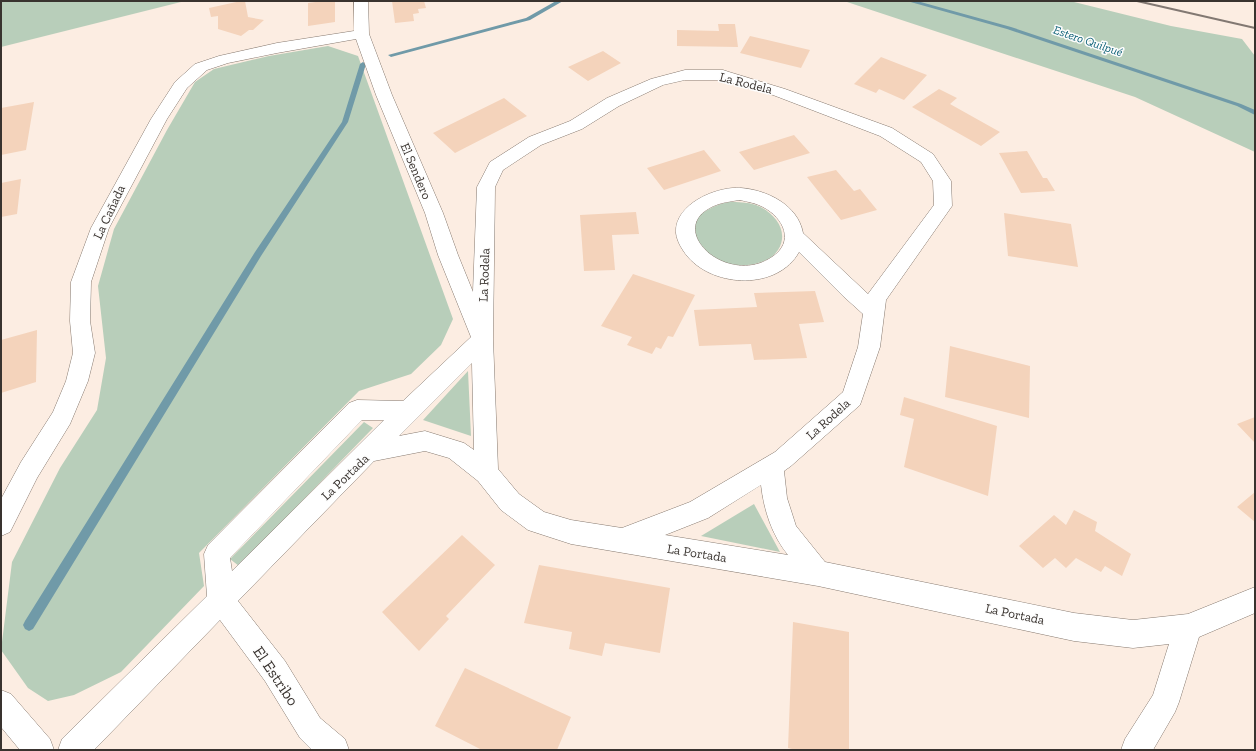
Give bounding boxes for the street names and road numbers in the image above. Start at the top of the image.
street label: La Rodela [718,69,775,97]
street label: El Sendero [397,140,435,202]
street label: La Cañada [90,182,128,242]
street label: La Rodela [476,247,492,302]
street label: La Rodela [803,395,854,443]
street label: La Portada [318,450,372,503]
street label: La Portada [666,541,729,565]
street label: La Portada [984,600,1047,628]
street label: El Estribo [249,643,303,709]

